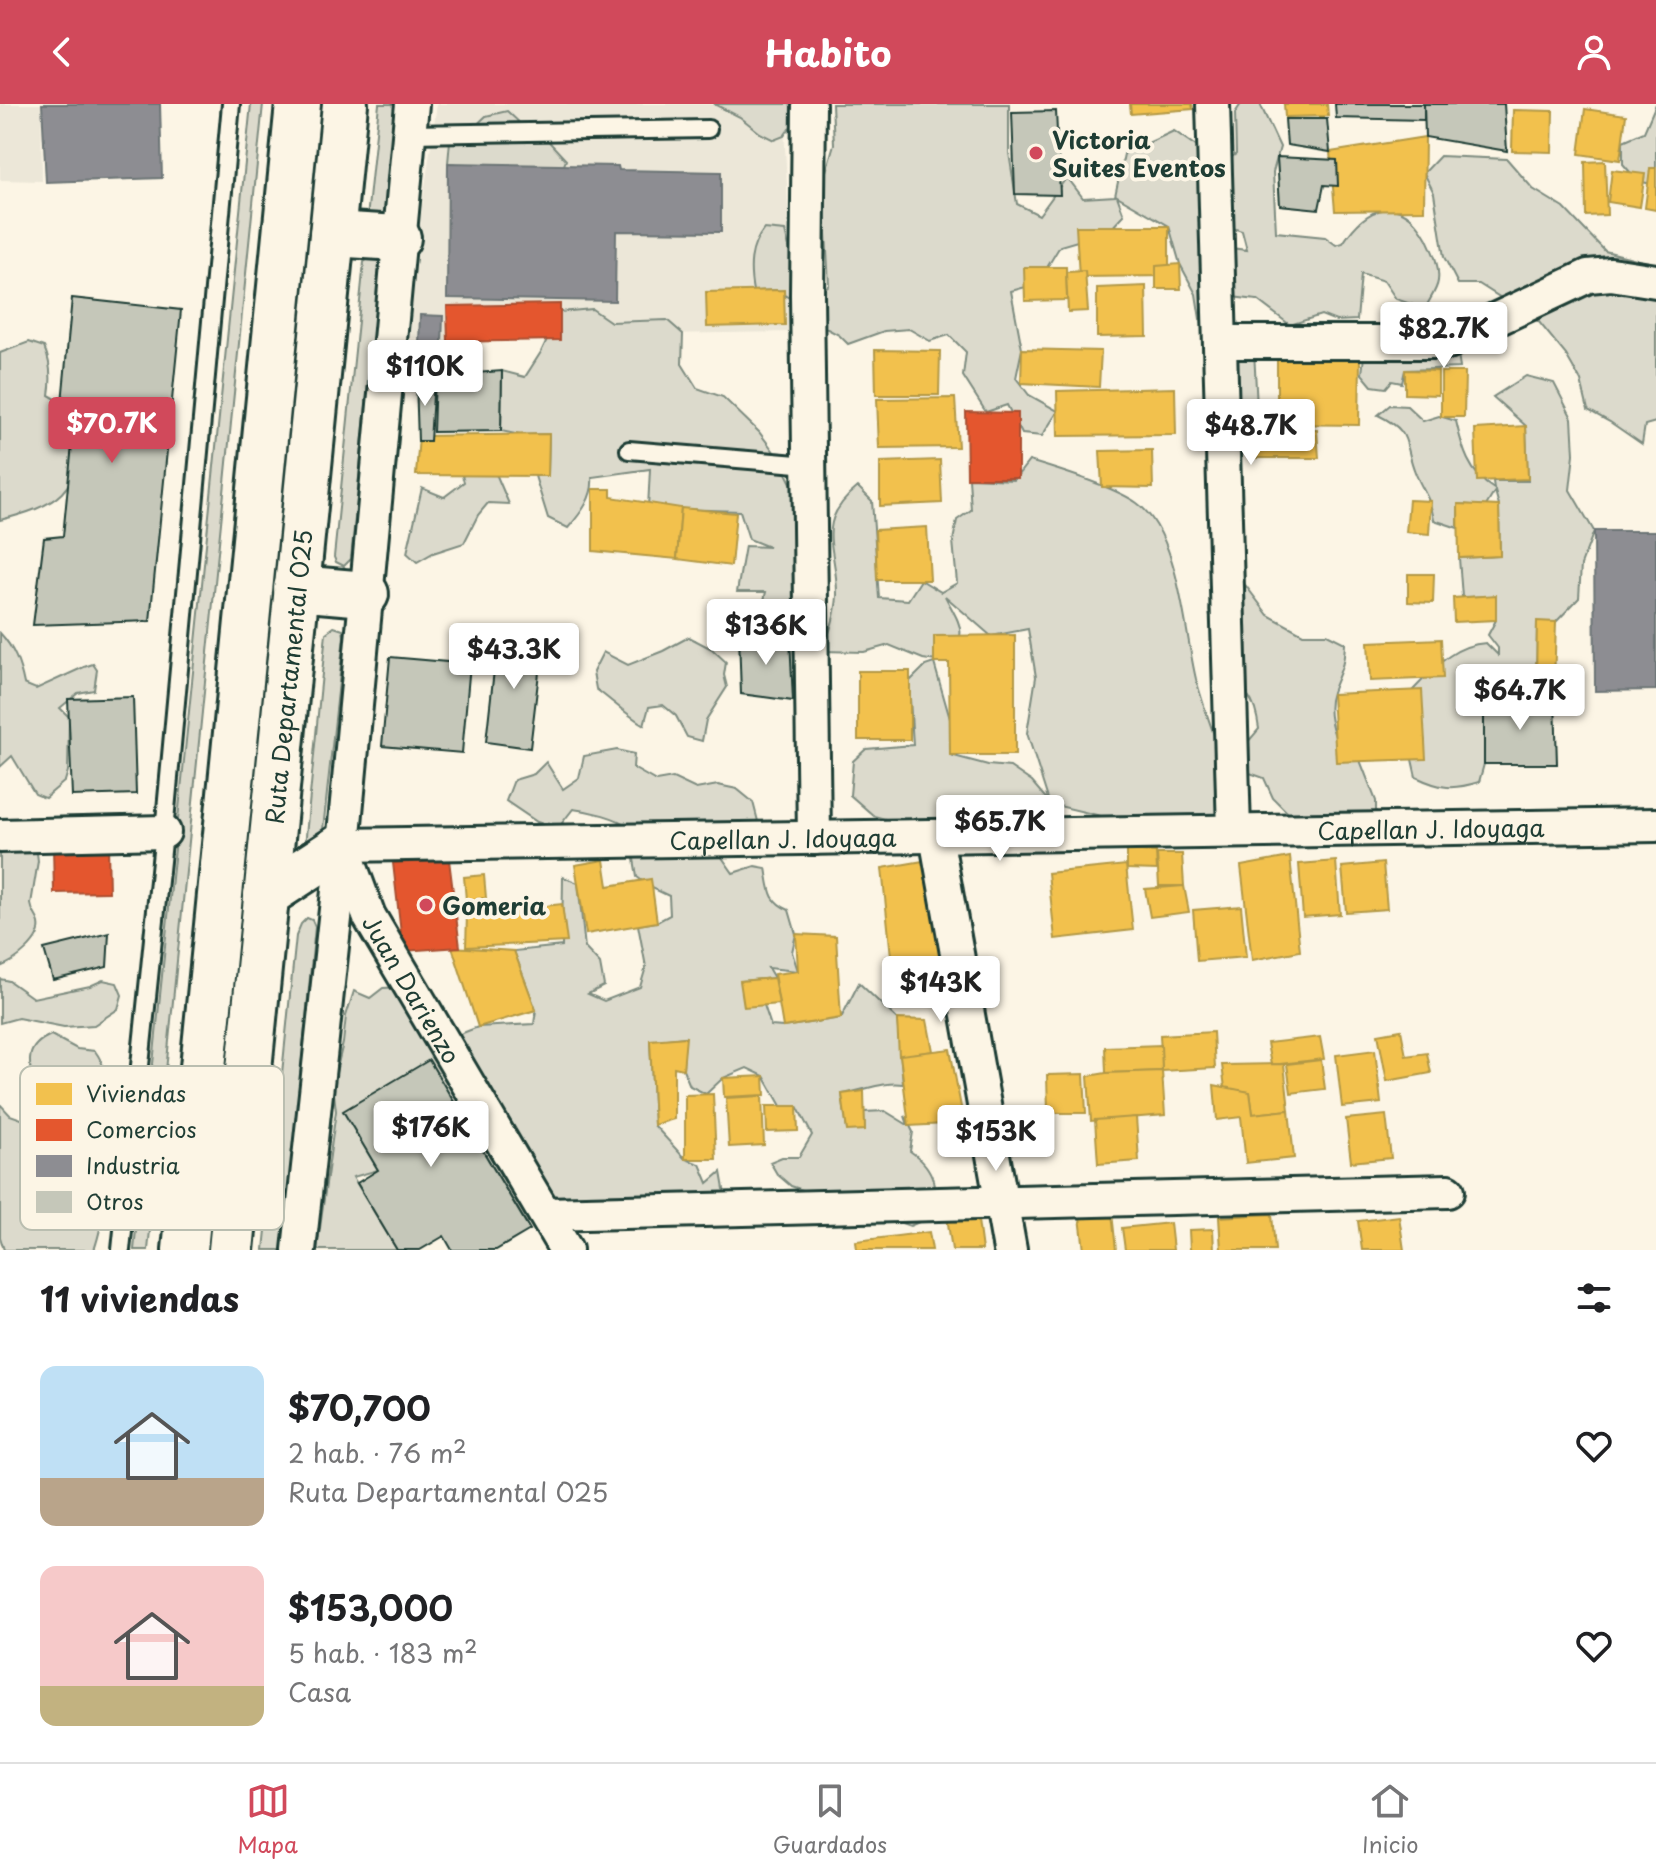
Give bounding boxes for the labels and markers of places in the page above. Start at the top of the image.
place label: Victoria Suites Eventos [1052,121,1226,185]
marker: Victoria Suites Eventos [1027,144,1045,162]
pin: $82.7K [1379,302,1509,370]
pin: $110K [369,340,481,408]
pin: $70.7K [47,397,177,465]
pin: $48.7K [1186,399,1316,467]
pin: $136K [710,599,822,667]
pin: $43.3K [449,623,579,691]
pin: $64.7K [1455,664,1585,732]
pin: $65.7K [935,795,1065,863]
place label: Gomeria [442,887,546,923]
marker: Gomeria [417,896,435,914]
pin: $143K [885,956,997,1024]
pin: $176K [375,1101,487,1169]
pin: $153K [940,1105,1052,1173]

